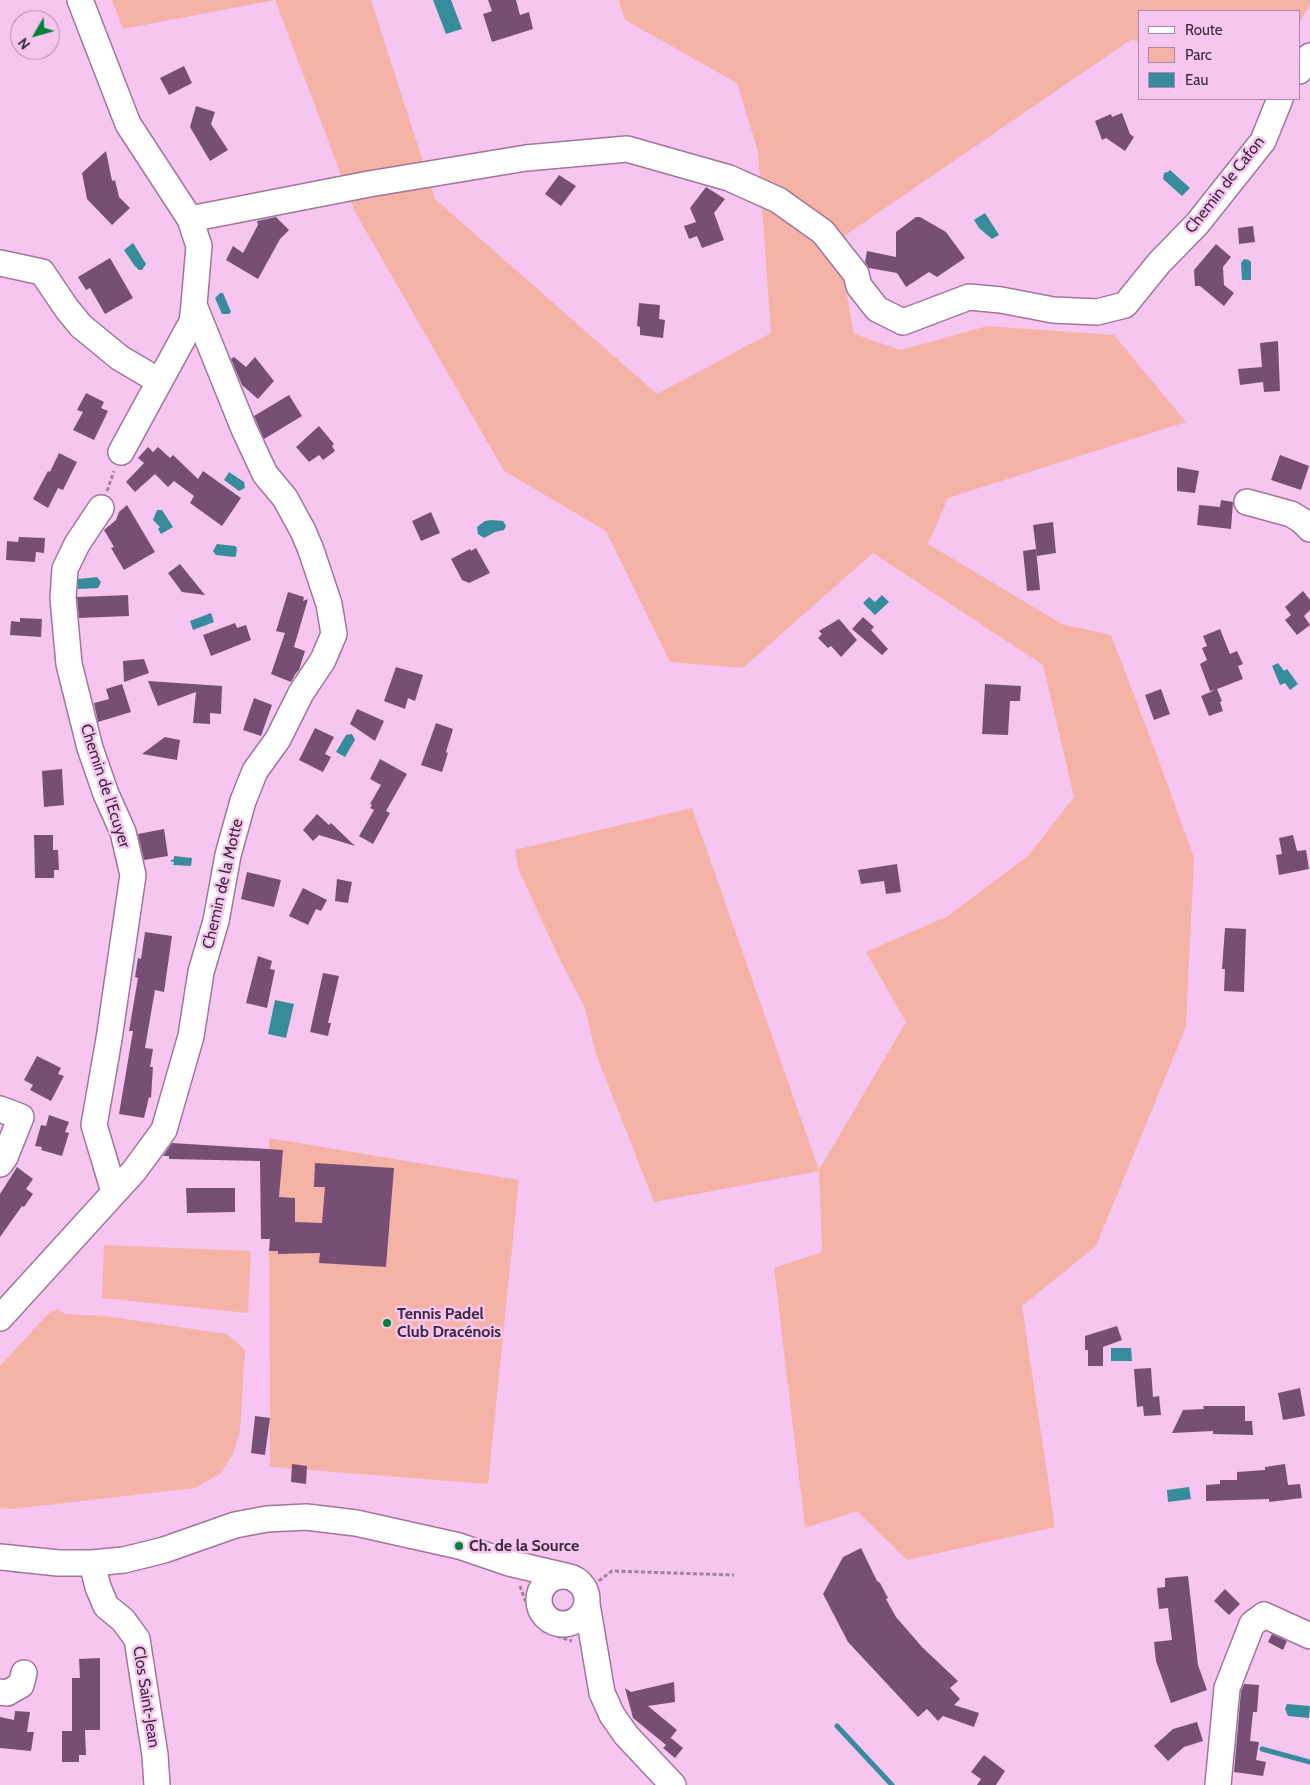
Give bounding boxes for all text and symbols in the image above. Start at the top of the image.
north arrow [10,10,60,60]
legend [1138,10,1300,100]
text: Route [1185,21,1223,39]
text: N [14,34,34,53]
text: Parc [1185,46,1212,64]
text: Eau [1185,71,1208,89]
street label: Chemin de Cafon [1181,133,1269,237]
street label: Chemin de l'Ecuyer [76,722,134,850]
street label: Chemin de la Motte [199,817,247,951]
place label: Tennis Padel Club Dracénois [397,1304,501,1342]
marker: Tennis Padel Club Dracénois [381,1317,393,1329]
place label: Ch. de la Source [469,1536,579,1556]
marker: Ch. de la Source [453,1540,465,1552]
street label: Clos Saint-Jean [128,1645,164,1749]

